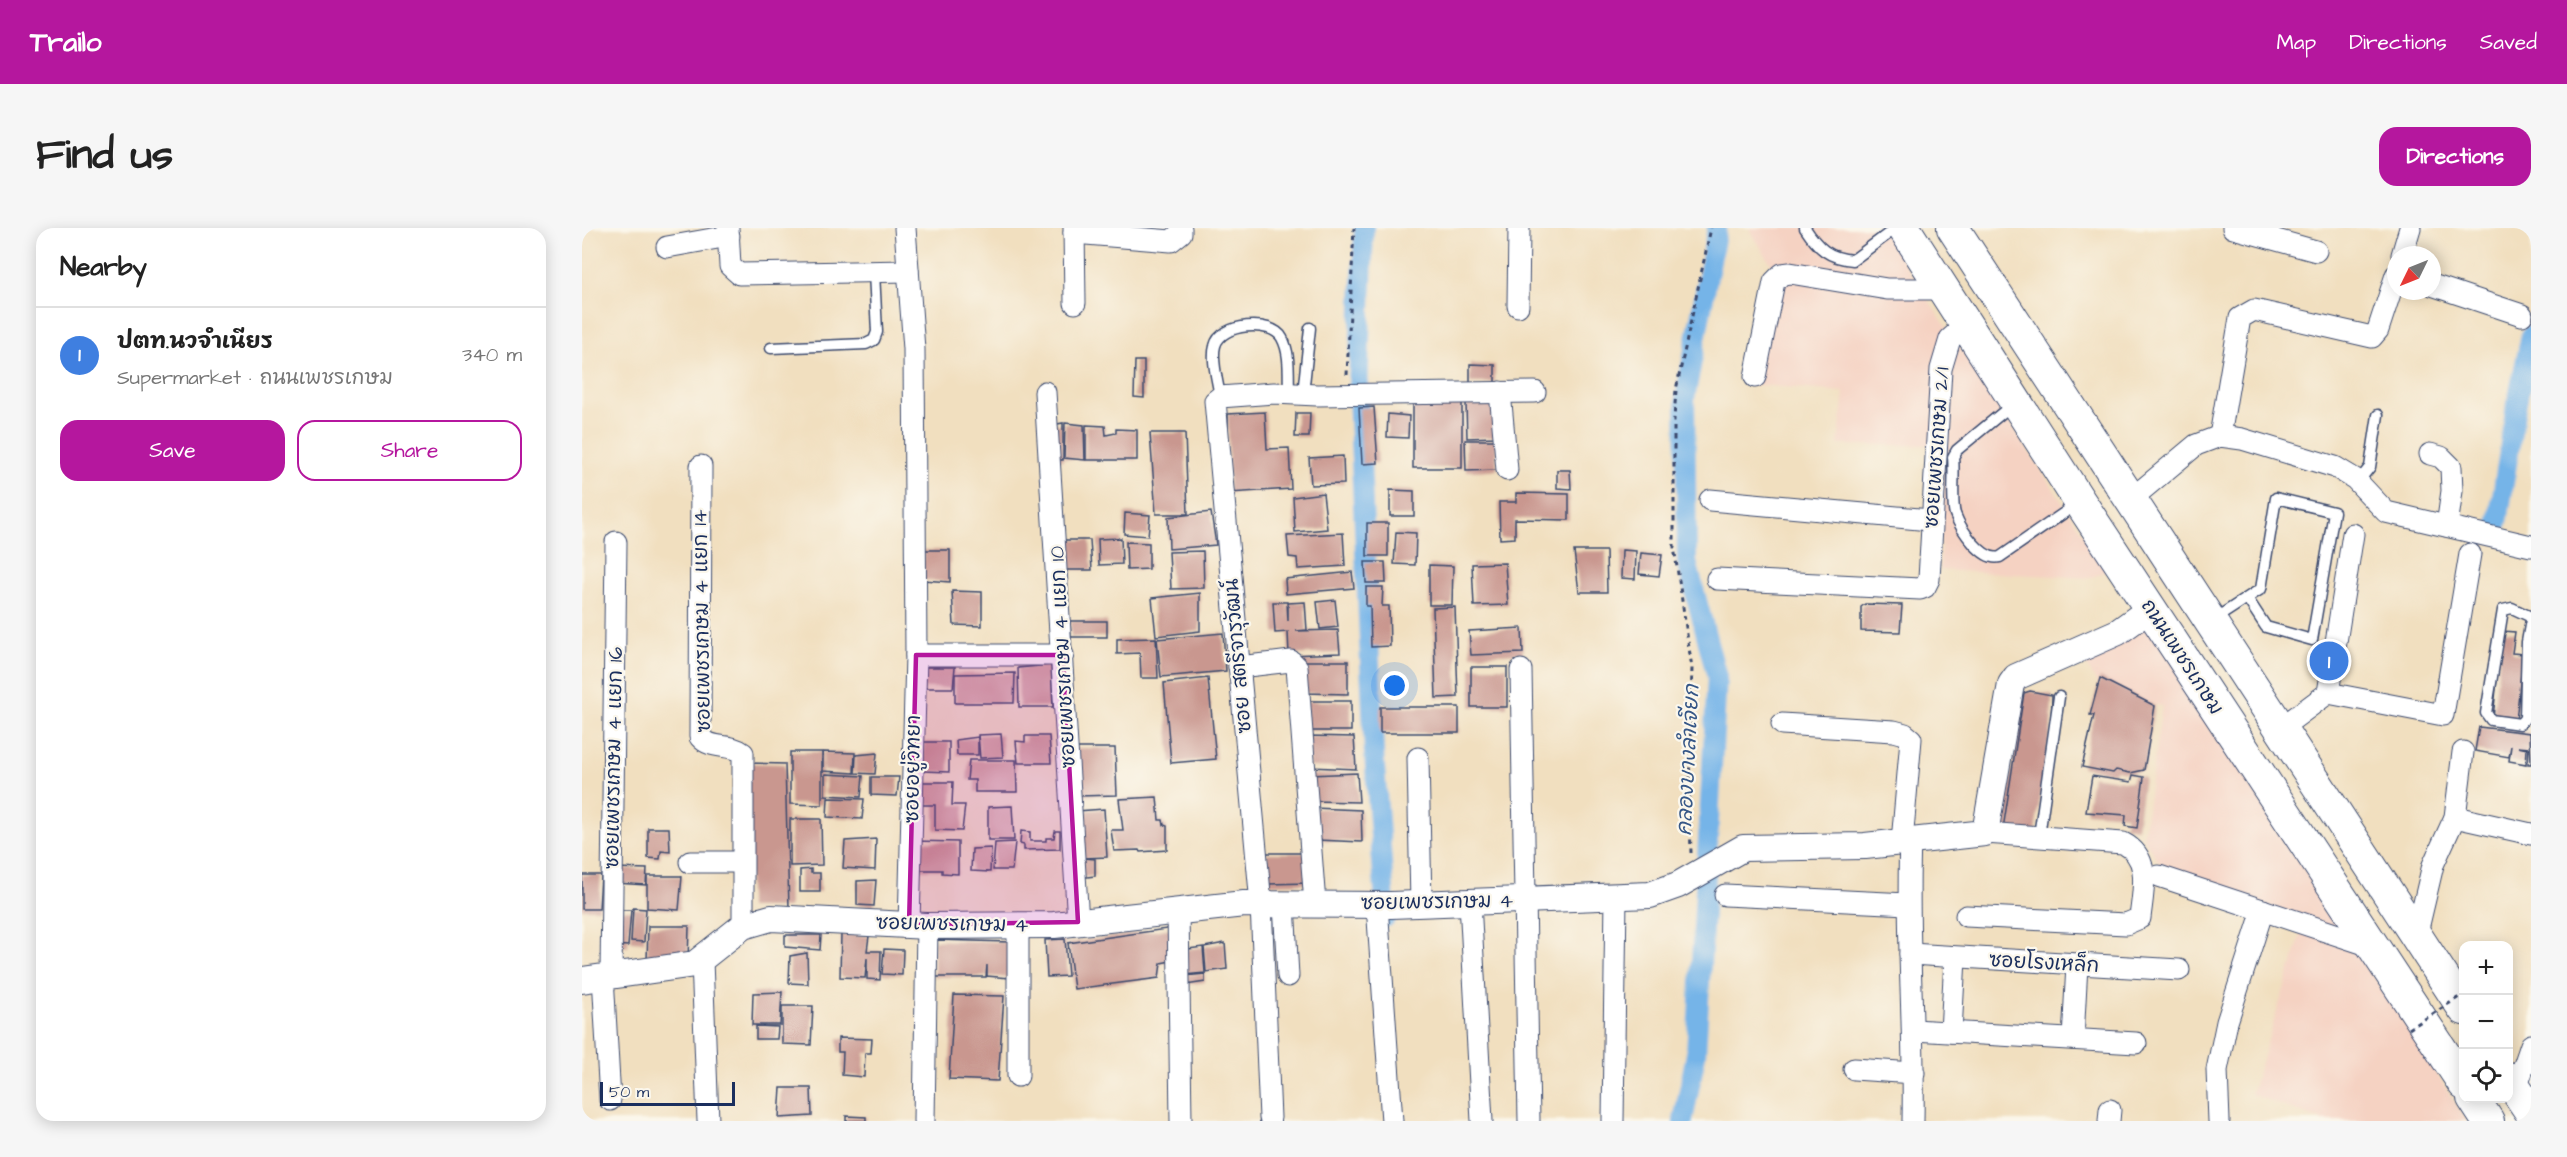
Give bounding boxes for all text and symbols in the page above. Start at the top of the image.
text: Trailo [30,23,102,62]
text: Map [2276,28,2316,57]
text: Directions [2349,28,2447,57]
text: Saved [2480,28,2537,57]
text: Find us [36,127,173,185]
button: Directions [2379,127,2531,186]
north arrow [2387,246,2441,300]
text: Nearby [60,249,147,285]
text: ปตท.นวจำเนียร [117,326,273,357]
text: 1 [78,341,81,369]
text: 340 m [462,341,522,369]
text: Supermarket · ถนนเพชรเกษม [117,364,393,392]
street label: ซอยเพชรเกษม 2/1 [1917,366,1957,530]
button: Save [60,420,285,481]
button: Share [297,420,522,481]
street label: ซอยเพชรเกษม 4 แยก 14 [686,509,718,733]
street label: ซอยเพชรเกษม 4 แยก 10 [1043,545,1083,769]
street label: ซอย สตรีจารุวัฒน์ [1217,577,1260,734]
street label: ถนนเพชรเกษม [2134,594,2230,720]
pin: 1 [2310,638,2348,684]
street label: ซอยเพชรเกษม 4 แยก 16 [598,646,630,869]
your location [1380,671,1409,700]
water label: คลองบางลำเจียก [1670,682,1707,836]
street label: ซอยอยู่วิทยา [898,715,929,823]
street label: ซอยเพชรเกษม 4 [1361,887,1514,917]
street label: ซอยเพชรเกษม 4 [876,909,1029,939]
map controls [2459,941,2513,1103]
button: + [2459,941,2513,995]
street label: ซอยโรงเหล็ก [1988,946,2100,980]
button: − [2459,995,2513,1049]
button: locate [2459,1049,2513,1103]
scale bar [600,1079,735,1106]
text: 50 m [609,1081,649,1103]

